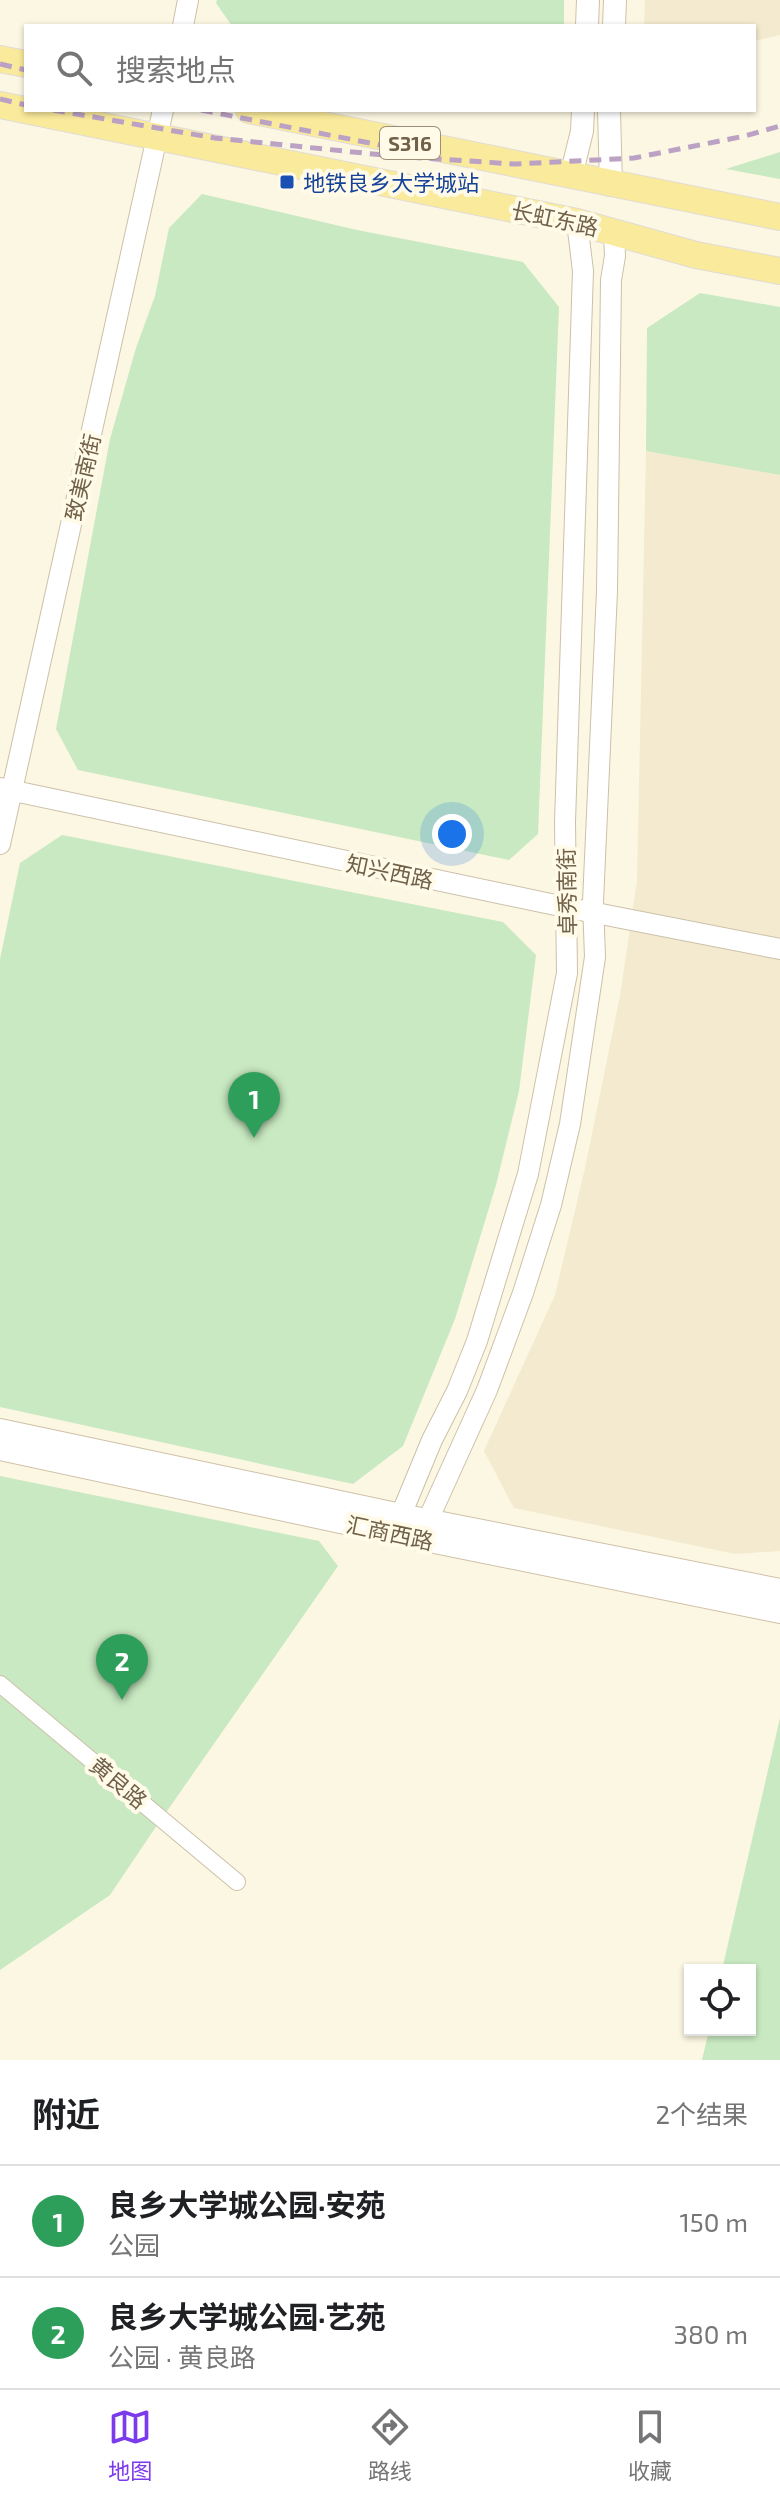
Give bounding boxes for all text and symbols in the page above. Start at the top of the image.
search box [24,24,756,112]
icon: search [52,46,96,90]
text: 搜索地点 [116,51,236,87]
road number: S316 [380,127,440,159]
place label: 地铁良乡大学城站 [303,169,479,195]
marker: 地铁良乡大学城站 [278,173,296,191]
street label: 长虹东路 [509,196,601,240]
street label: 致美南街 [59,431,105,523]
your location [432,814,472,854]
street label: 卓秀南街 [552,848,580,936]
street label: 知兴西路 [344,849,436,893]
pin: 1 [228,1072,280,1138]
street label: 汇商西路 [344,1510,436,1554]
pin: 2 [96,1634,148,1700]
street label: 黄良路 [85,1751,153,1813]
map controls [684,1964,756,2036]
button: locate [684,1964,756,2036]
text: 附近 [32,2093,100,2134]
text: 2个结果 [655,2098,748,2129]
text: 良乡大学城公园·安苑 [108,2186,386,2222]
text: 1 [52,2206,64,2237]
text: 150 m [679,2206,748,2237]
text: 公园 [108,2229,160,2260]
text: 良乡大学城公园·艺苑 [108,2298,386,2334]
text: 2 [50,2318,66,2349]
text: 380 m [674,2318,748,2349]
text: 公园 · 黄良路 [108,2341,256,2372]
tab: 地图 [108,2405,152,2485]
tab: 路线 [368,2405,412,2485]
tab: 收藏 [628,2405,672,2485]

